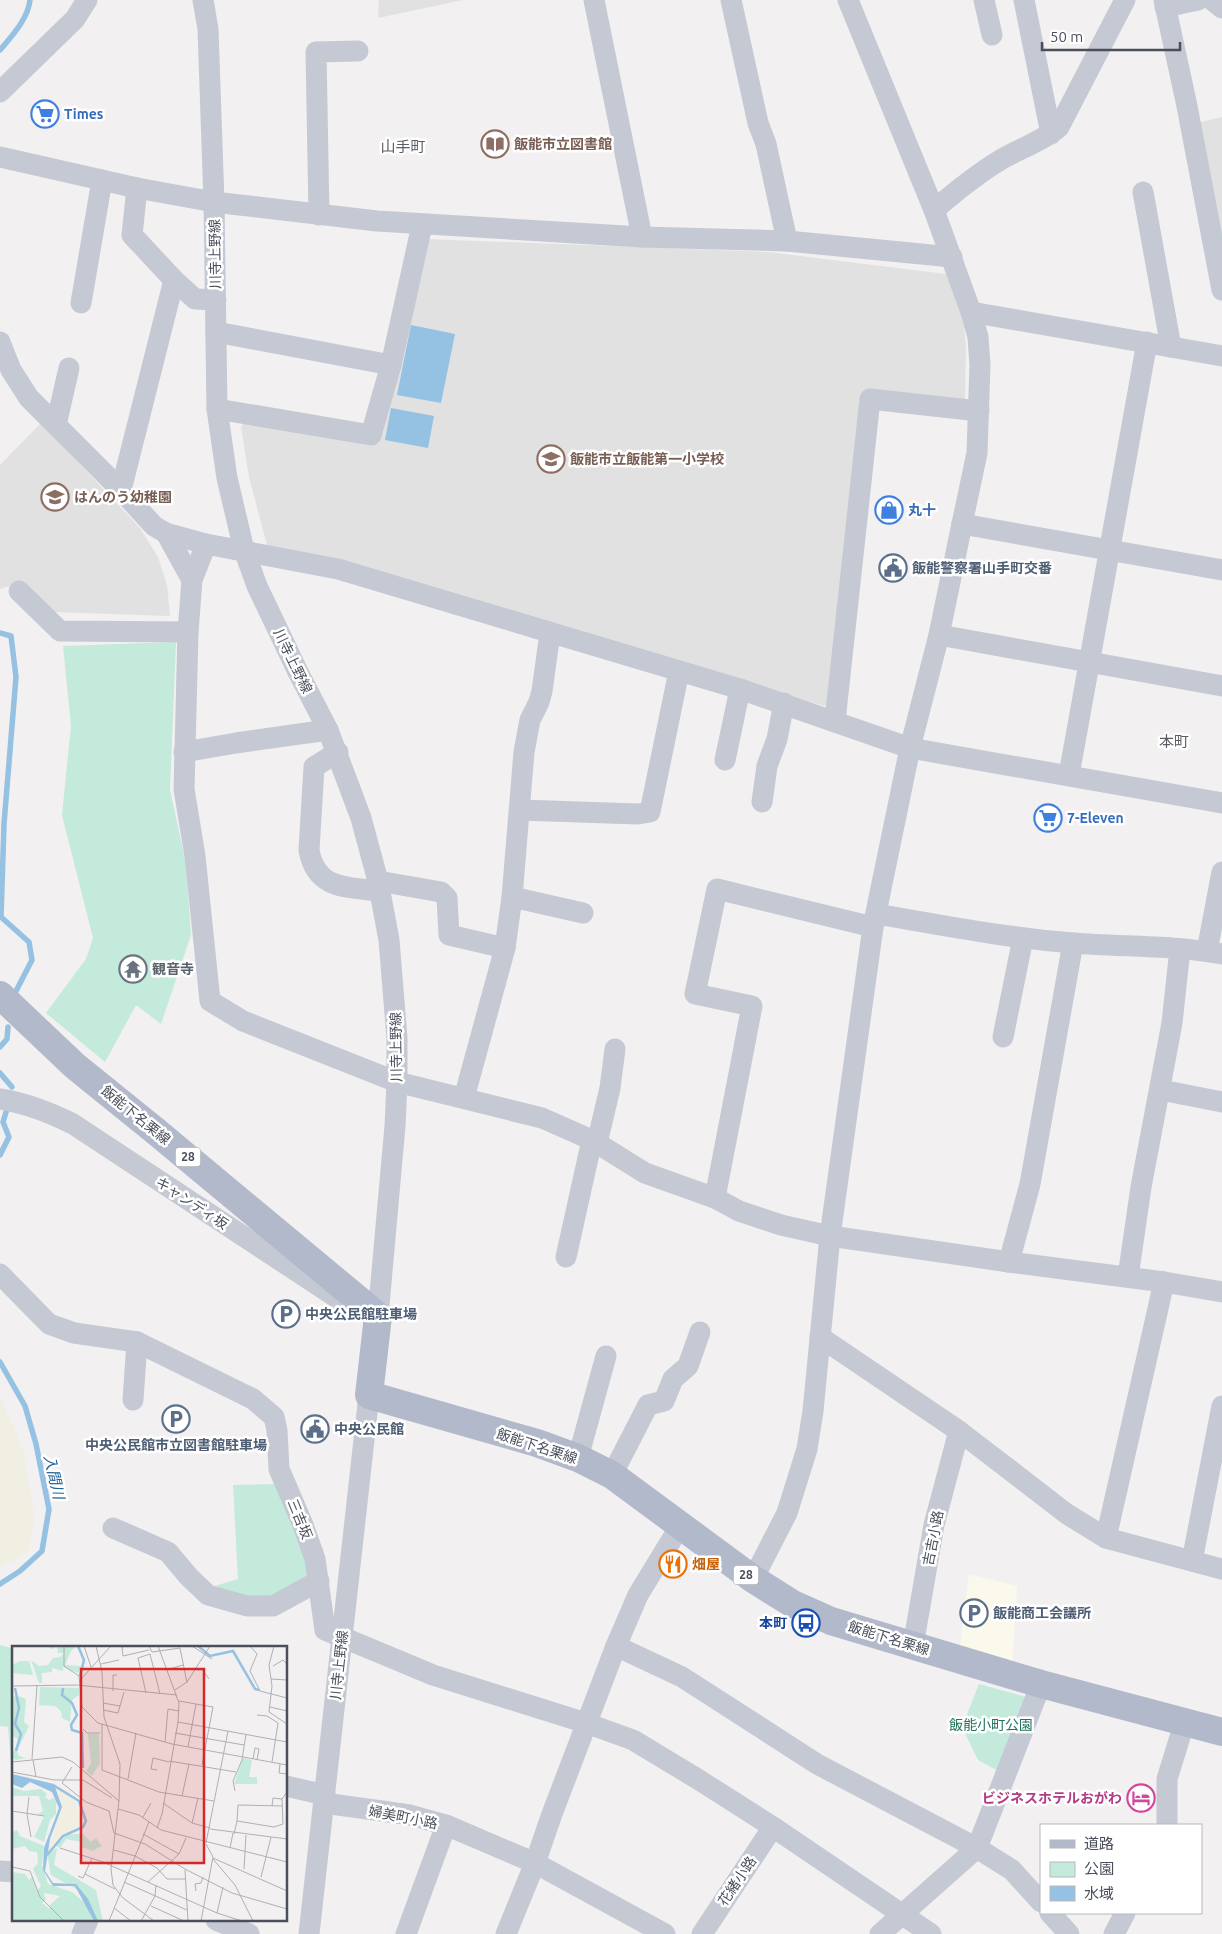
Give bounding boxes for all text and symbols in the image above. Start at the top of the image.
scale bar [1042,20,1180,52]
text: 50 m [1050,28,1083,45]
supermarket icon: Times [30,99,60,129]
place label: Times [64,106,104,122]
library icon: 飯能市立図書館 [480,129,510,159]
place label: 飯能市立図書館 [514,136,612,152]
district label: 山手町 [380,138,426,155]
street label: 川寺上野線 [206,219,224,289]
school or university icon: 飯能市立飯能第一小学校 [536,444,566,474]
place label: 飯能市立飯能第一小学校 [570,451,724,467]
school or university icon: はんのう幼稚園 [40,482,70,512]
place label: はんのう幼稚園 [74,489,172,505]
shop icon: 丸十 [874,495,904,525]
place label: 丸十 [908,502,936,518]
public building icon: 飯能警察署山手町交番 [878,553,908,583]
place label: 飯能警察署山手町交番 [912,560,1052,576]
street label: 川寺上野線 [270,626,316,696]
district label: 本町 [1159,733,1189,750]
supermarket icon: 7-Eleven [1033,803,1063,833]
place label: 7-Eleven [1067,810,1124,826]
temple icon: 観音寺 [118,954,148,984]
place label: 観音寺 [152,961,194,977]
street label: 川寺上野線 [387,1012,405,1082]
street label: 飯能下名栗線 [98,1082,174,1148]
road number: 28 [176,1148,200,1166]
street label: キャンディ坂 [153,1174,231,1232]
parking icon: 中央公民館駐車場 [271,1299,301,1329]
place label: 中央公民館駐車場 [305,1306,417,1322]
parking icon: 中央公民館市立図書館駐車場 [161,1404,191,1434]
public building icon: 中央公民館 [300,1414,330,1444]
place label: 中央公民館 [334,1421,404,1437]
street label: 飯能下名栗線 [495,1425,579,1467]
place label: 中央公民館市立図書館駐車場 [85,1437,267,1453]
water label: 入間川 [41,1453,68,1503]
street label: 三吉坂 [285,1497,315,1541]
street label: 吉吉小路 [920,1509,946,1567]
restaurant icon: 畑屋 [658,1549,688,1579]
place label: 畑屋 [692,1556,720,1572]
road number: 28 [734,1566,758,1584]
parking icon: 飯能商工会議所 [959,1598,989,1628]
place label: 飯能商工会議所 [993,1605,1091,1621]
bus stop icon: 本町 [791,1608,821,1638]
place label: 本町 [759,1615,787,1631]
street label: 飯能下名栗線 [846,1618,932,1658]
street label: 川寺上野線 [327,1629,351,1701]
inset map [12,1646,288,1922]
park label: 飯能小町公園 [949,1717,1033,1733]
hotel icon: ビジネスホテルおがわ [1126,1783,1156,1813]
place label: ビジネスホテルおがわ [982,1790,1122,1806]
street label: 婦美町小路 [367,1802,439,1832]
legend [1040,1824,1202,1914]
text: 道路 [1084,1835,1114,1852]
street label: 花緒小路 [715,1853,759,1909]
text: 公園 [1084,1860,1114,1877]
text: 水域 [1084,1885,1114,1902]

